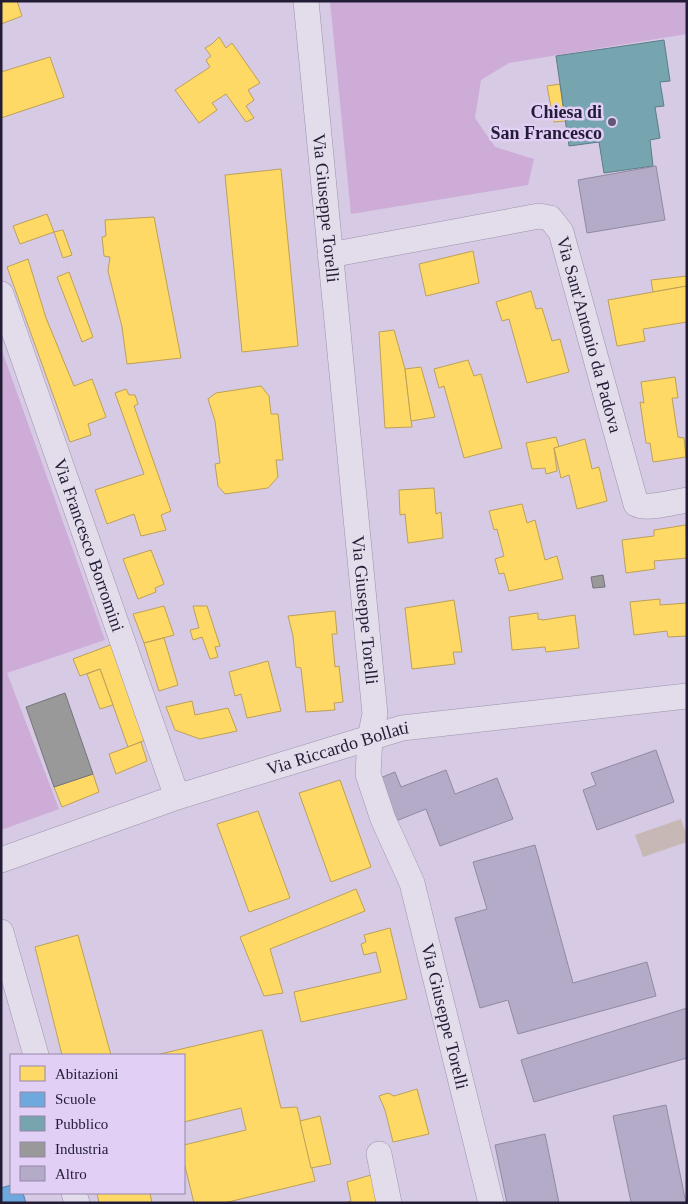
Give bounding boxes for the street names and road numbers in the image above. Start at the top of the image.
street label: Via Giuseppe Torelli [309,133,343,283]
street label: Via Sant'Antonio da Padova [553,234,626,435]
street label: Via Francesco Borromini [49,456,128,634]
street label: Via Giuseppe Torelli [348,535,382,685]
street label: Via Riccardo Bollati [264,717,410,779]
street label: Via Giuseppe Torelli [417,941,473,1091]

